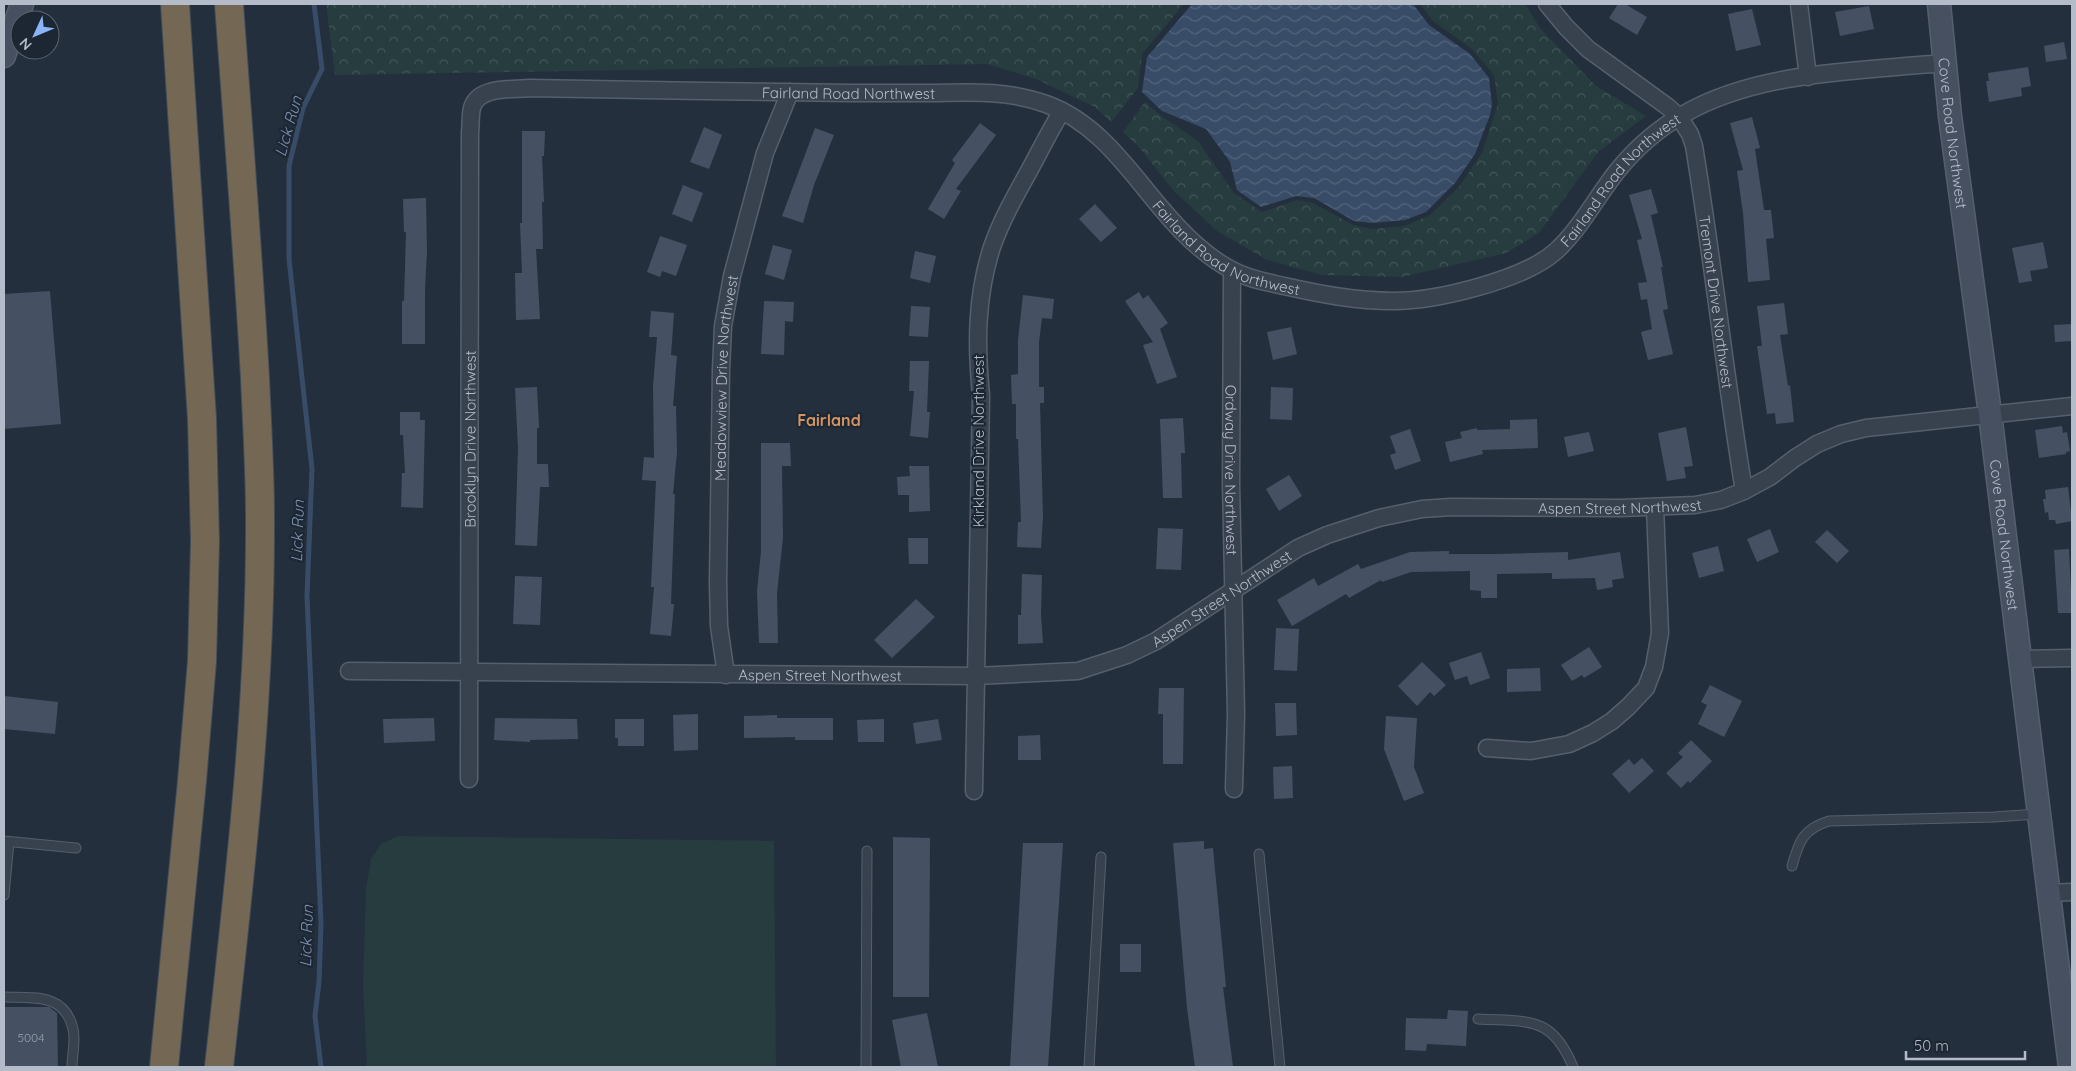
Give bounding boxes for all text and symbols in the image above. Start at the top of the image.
north arrow [10,10,60,60]
text: N [16,34,36,54]
street label: Cove Road Northwest [1935,57,1972,210]
street label: Fairland Road Northwest [762,82,935,103]
water label: Lick Run [270,93,306,159]
street label: Fairland Road Northwest [1556,109,1684,251]
street label: Fairland Road Northwest [1149,196,1302,299]
street label: Tremont Drive Northwest [1695,214,1738,389]
street label: Meadowview Drive Northwest [710,273,742,481]
street label: Brooklyn Drive Northwest [460,350,479,528]
street label: Kirkland Drive Northwest [969,355,988,527]
street label: Ordway Drive Northwest [1221,385,1242,556]
district label: Fairland [797,410,861,430]
street label: Cove Road Northwest [1986,458,2023,611]
street label: Aspen Street Northwest [1538,494,1703,518]
water label: Lick Run [286,499,308,562]
street label: Aspen Street Northwest [1148,545,1295,651]
street label: Aspen Street Northwest [738,665,902,685]
water label: Lick Run [295,904,317,967]
scale bar [1906,1028,2025,1060]
house number: 5004 [17,1030,45,1045]
text: 50 m [1914,1036,1949,1055]

